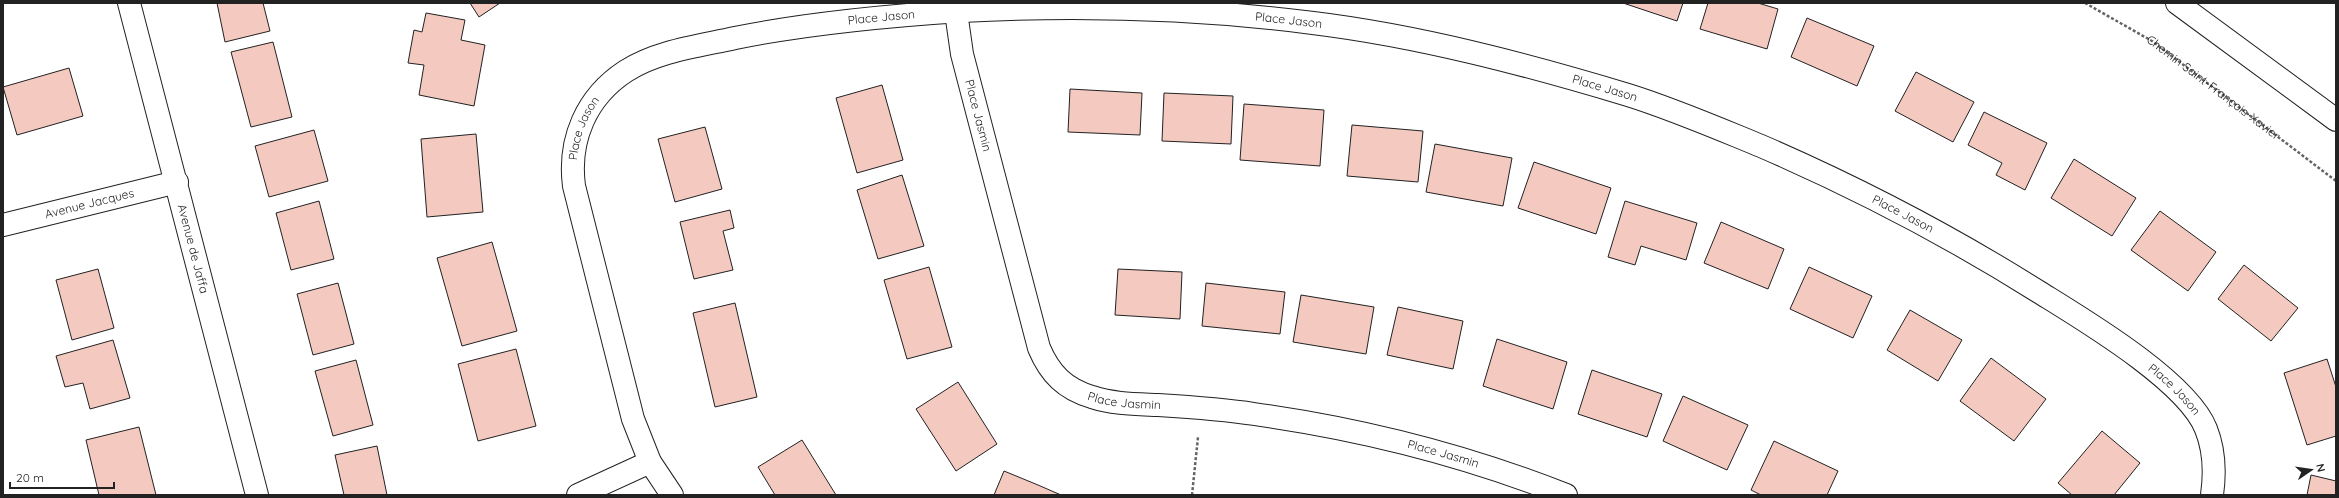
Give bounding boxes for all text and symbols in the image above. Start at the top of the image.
street label: Place Jason [847,6,916,28]
street label: Place Jason [1254,9,1323,31]
street label: Chemin Saint-François-Xavier [2144,32,2284,143]
street label: Place Jason [1571,71,1640,105]
street label: Place Jasmin [962,78,995,153]
street label: Place Jason [565,93,602,161]
street label: Avenue Jacques [43,185,136,221]
street label: Place Jason [1870,191,1937,236]
street label: Avenue de Jaffa [175,202,212,295]
street label: Place Jason [2145,360,2204,418]
street label: Place Jasmin [1086,388,1161,412]
street label: Place Jasmin [1406,436,1481,471]
north arrow [2291,450,2331,490]
text: N [2313,462,2328,473]
scale bar [10,464,114,490]
text: 20 m [16,470,44,485]

